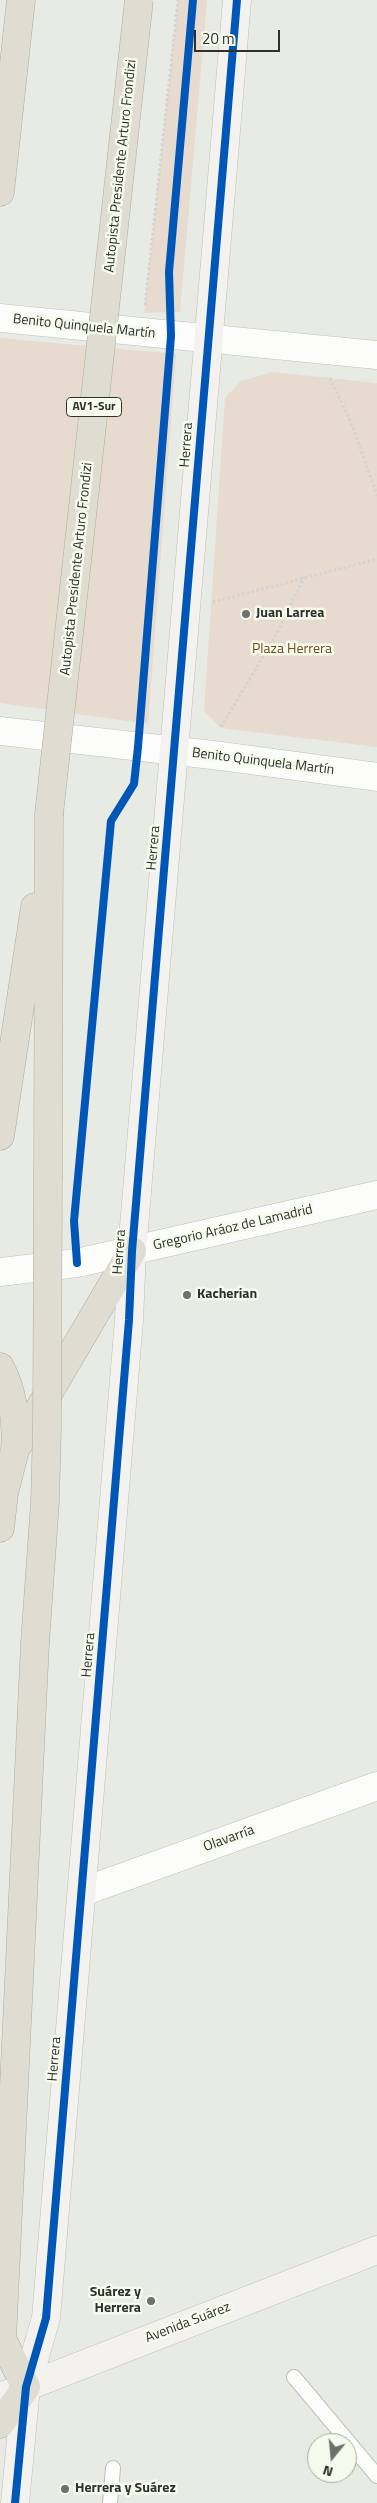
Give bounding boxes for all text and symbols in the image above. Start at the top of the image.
scale bar [197,20,283,52]
text: 20 m [202,27,235,50]
street label: Autopista Presidente Arturo Frondizi [101,59,141,273]
street label: Benito Quinquela Martín [12,311,156,343]
road number: AV1-Sur [66,398,122,417]
street label: Herrera [177,422,197,468]
street label: Autopista Presidente Arturo Frondizi [57,462,97,676]
place label: Juan Larrea [256,606,324,622]
marker: Juan Larrea [240,608,252,620]
park label: Plaza Herrera [252,642,332,658]
street label: Benito Quinquela Martín [191,745,335,779]
street label: Herrera [144,825,164,871]
street label: Gregorio Aráoz de Lamadrid [152,1201,314,1255]
street label: Herrera [110,1229,130,1275]
place label: Kacherian [197,1287,257,1303]
marker: Kacherian [181,1289,193,1301]
street label: Herrera [79,1632,99,1678]
street label: Olavarría [201,1822,257,1856]
street label: Herrera [45,2036,65,2082]
place label: Suárez y Herrera [90,2285,141,2318]
marker: Suárez y Herrera [145,2295,157,2307]
street label: Avenida Suárez [143,2299,233,2347]
north arrow [307,2433,357,2483]
text: N [320,2460,335,2483]
place label: Herrera y Suárez [75,2481,176,2497]
marker: Herrera y Suárez [59,2483,71,2495]

